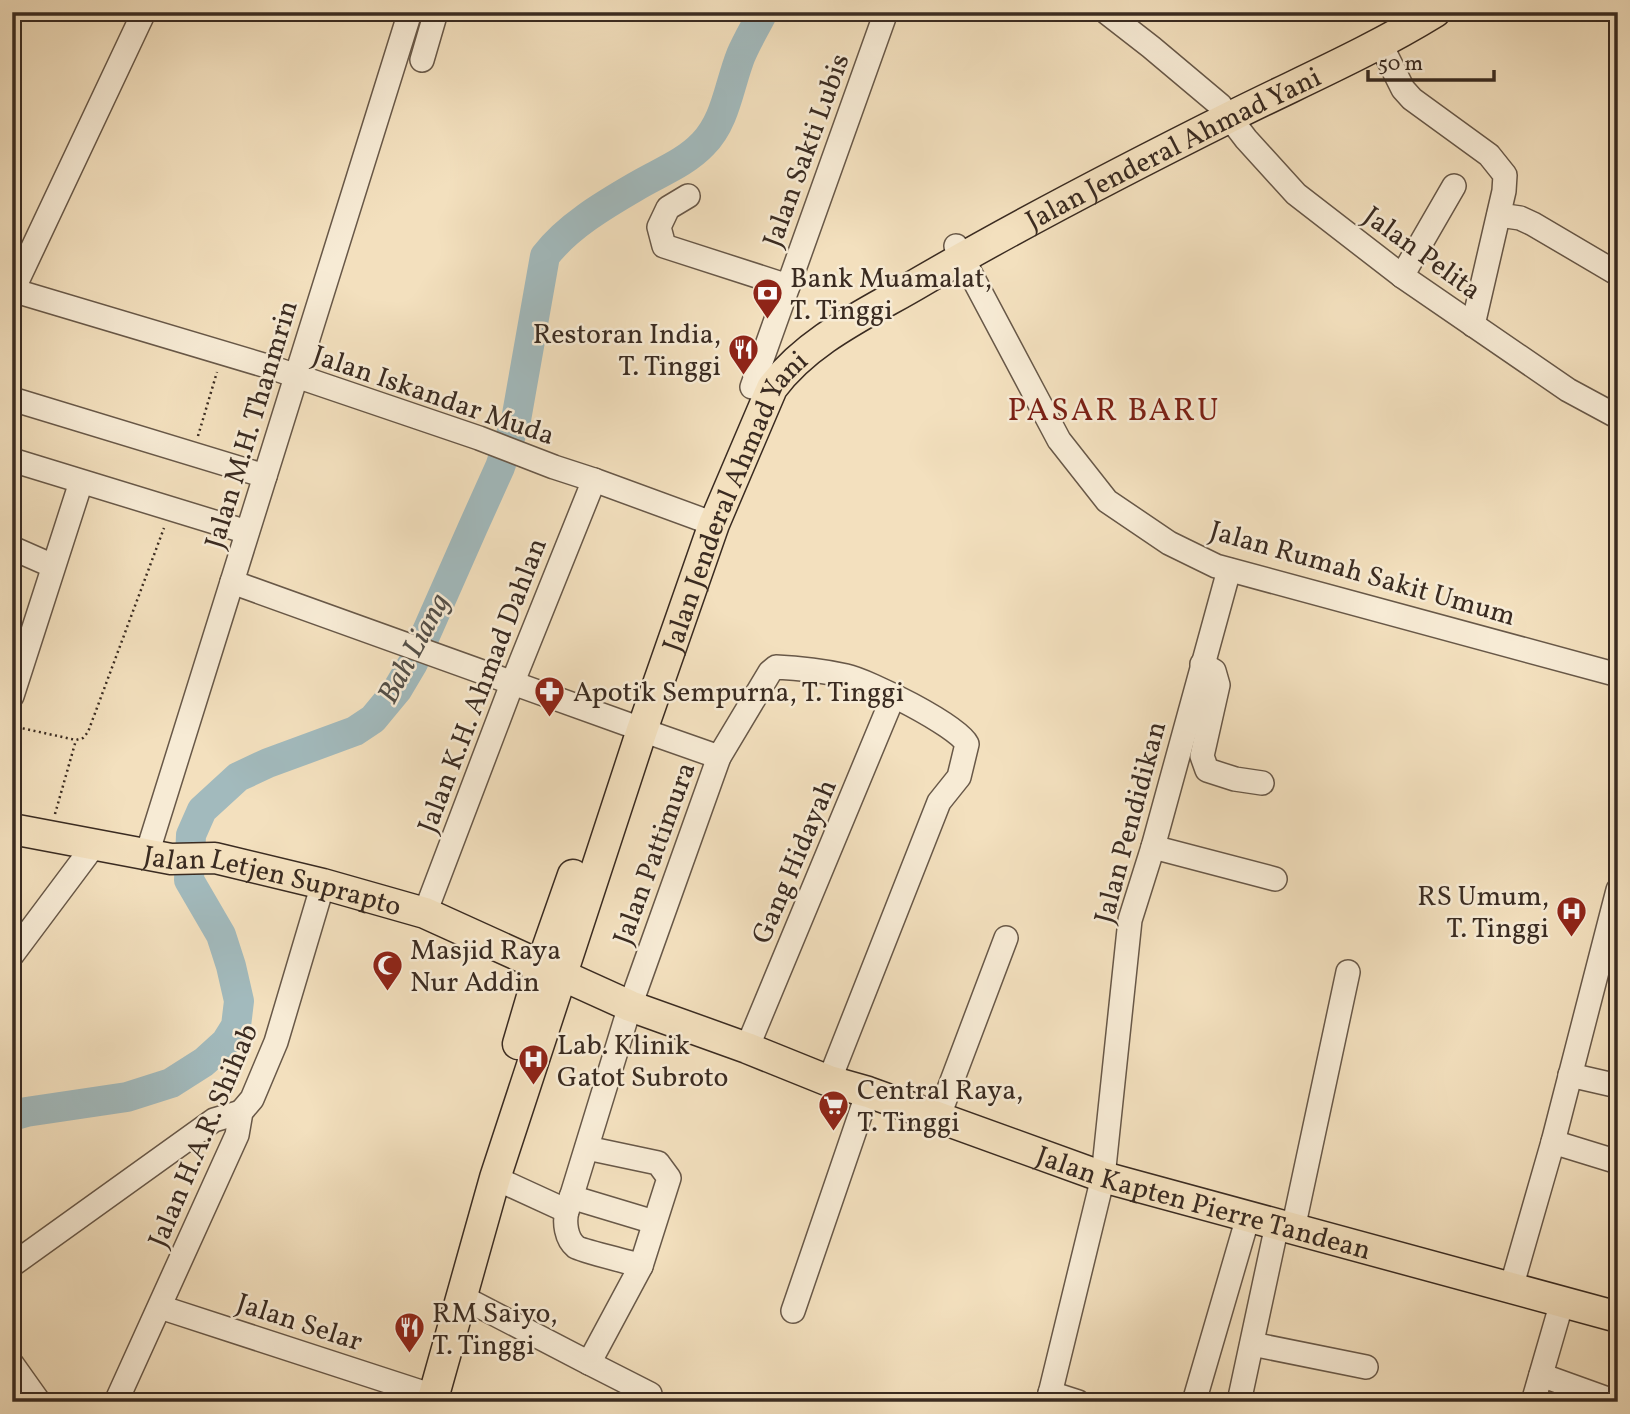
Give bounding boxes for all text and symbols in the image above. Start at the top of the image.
scale bar [1368,38,1494,82]
street label: Jalan Sakti Lubis [754,49,860,253]
text: 50 m [1378,50,1423,79]
street label: Jalan Jenderal Ahmad Yani [1019,59,1328,241]
street label: Jalan Pelita [1355,198,1489,310]
place label: Bank Muamalat, T. Tinggi [790,260,992,331]
bank icon: Bank Muamalat, T. Tinggi [750,276,784,320]
street label: Jalan M.H. Thanmrin [196,296,309,554]
place label: Restoran India, T. Tinggi [533,316,721,387]
restaurant icon: Restoran India, T. Tinggi [727,332,761,376]
street label: Jalan Iskandar Muda [307,337,559,456]
street label: Jalan Jenderal Ahmad Yani [654,343,817,657]
district label: PASAR BARU [1008,390,1221,434]
street label: Jalan Rumah Sakit Umum [1205,512,1520,637]
street label: Jalan K.H. Ahmad Dahlan [409,533,558,839]
water label: Bah Liang [368,586,461,711]
pharmacy icon: Apotik Sempurna, T. Tinggi [533,674,567,718]
place label: Apotik Sempurna, T. Tinggi [573,674,904,713]
street label: Jalan Pendidikan [1086,717,1177,928]
street label: Jalan Pattimura [604,757,706,951]
street label: Gang Hidayah [743,774,847,950]
street label: Jalan Letjen Suprapto [140,837,406,927]
place label: RS Umum, T. Tinggi [1417,878,1549,949]
hospital icon: RS Umum, T. Tinggi [1555,894,1589,938]
place label: Masjid Raya Nur Addin [410,932,561,1003]
mosque icon: Masjid Raya Nur Addin [370,948,404,992]
street label: Jalan H.A.R. Shihab [140,1018,269,1254]
place label: Lab. Klinik Gatot Subroto [557,1027,729,1098]
hospital icon: Lab. Klinik Gatot Subroto [517,1043,551,1087]
place label: Central Raya, T. Tinggi [857,1072,1023,1143]
supermarket icon: Central Raya, T. Tinggi [817,1088,851,1132]
street label: Jalan Kapten Pierre Tandean [1030,1137,1375,1271]
street label: Jalan Selar [231,1285,368,1362]
place label: RM Saiyo, T. Tinggi [432,1295,557,1366]
restaurant icon: RM Saiyo, T. Tinggi [392,1311,426,1355]

